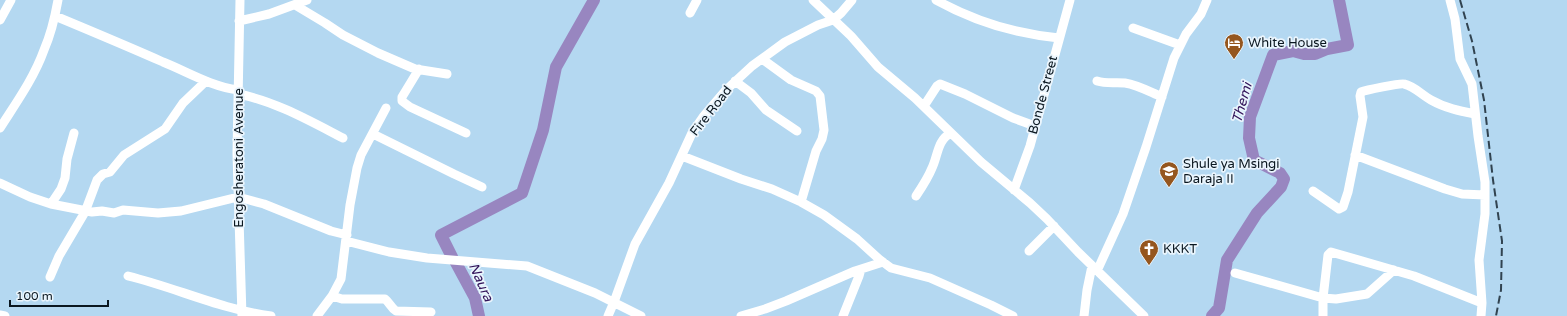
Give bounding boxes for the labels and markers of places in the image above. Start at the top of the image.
hotel icon: White House [1223,32,1245,60]
place label: White House [1248,35,1327,51]
place label: Shule ya Msingi Daraja II [1183,156,1280,187]
school or university icon: Shule ya Msingi Daraja II [1158,160,1180,188]
church icon: KKKT [1138,238,1160,266]
place label: KKKT [1163,241,1197,257]

